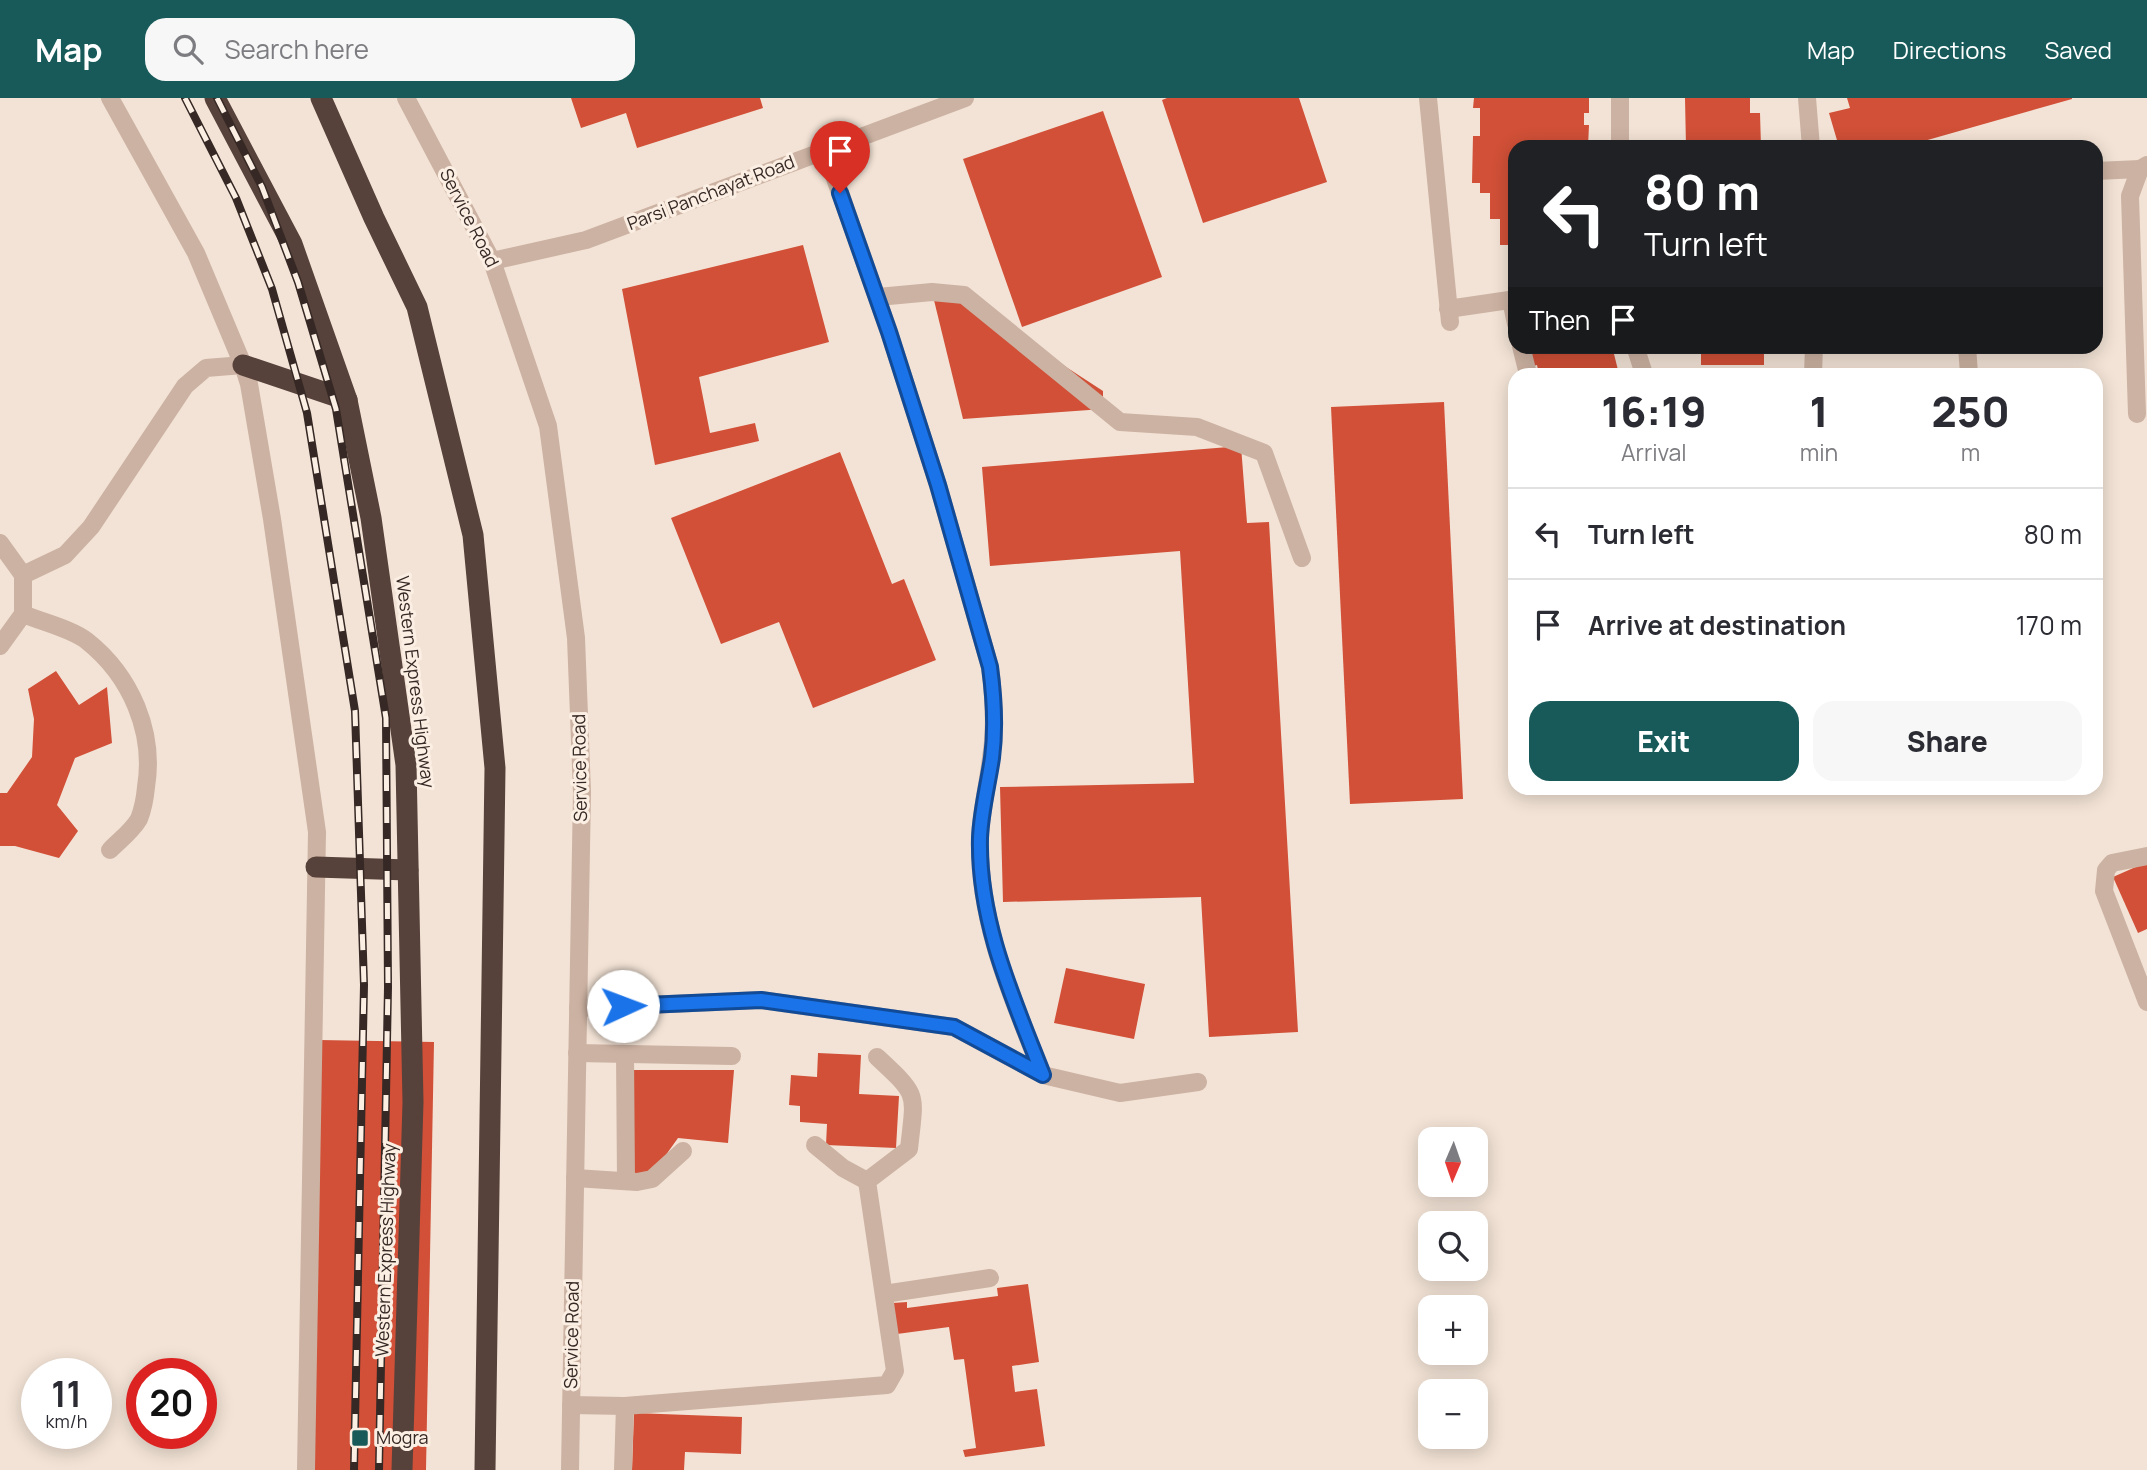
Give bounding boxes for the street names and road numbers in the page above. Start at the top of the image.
street label: Parsi Panchayat Road [623,149,798,235]
street label: Service Road [435,164,505,271]
street label: Western Express Highway [391,574,441,790]
street label: Service Road [566,714,592,822]
street label: Western Express Highway [369,1142,401,1357]
street label: Service Road [558,1281,584,1389]

